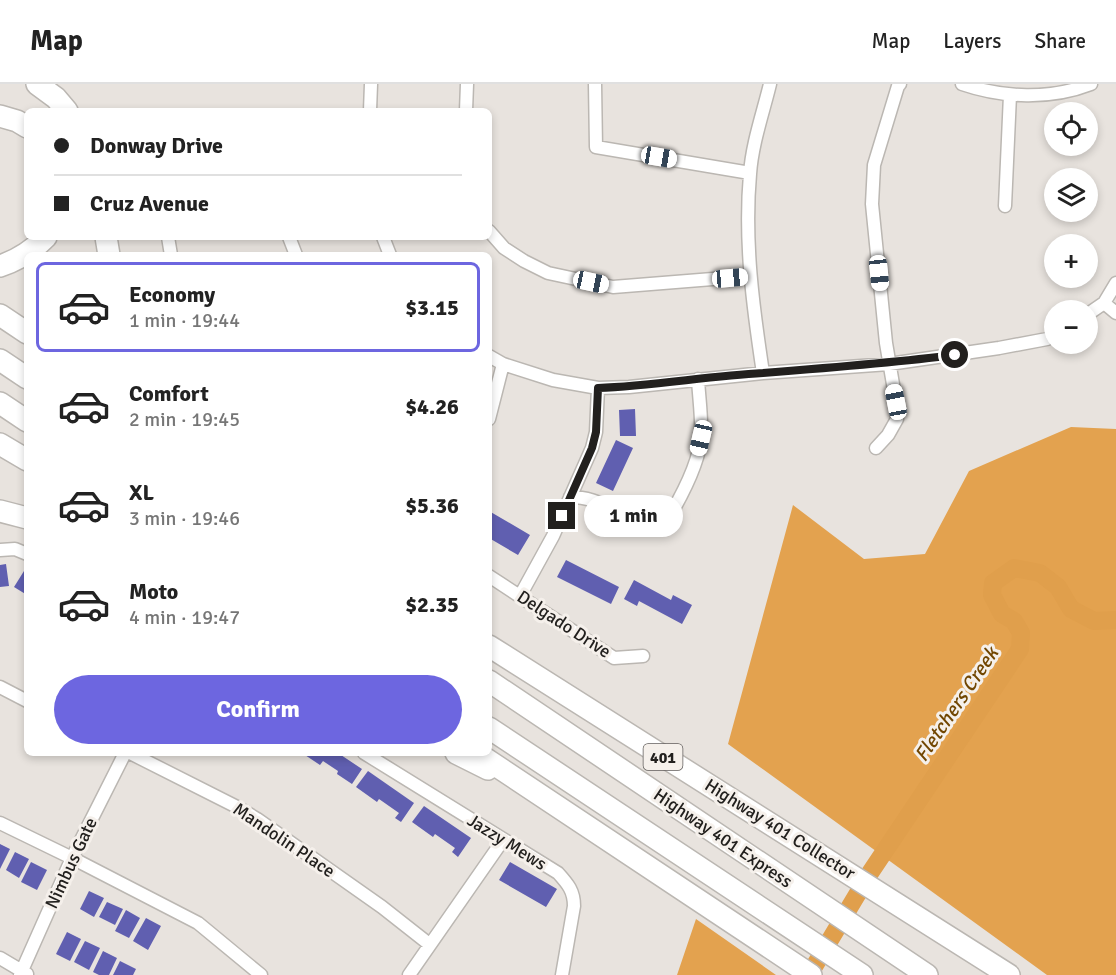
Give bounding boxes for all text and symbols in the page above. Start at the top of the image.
text: Map [30,24,83,58]
text: Map [872,28,910,54]
text: Layers [943,28,1001,54]
text: Share [1034,28,1086,54]
map controls [1044,102,1098,354]
button: locate [1044,102,1098,156]
text: Donway Drive [90,132,223,159]
car [640,145,678,169]
button: layers [1044,168,1098,222]
text: Cruz Avenue [90,190,209,217]
button: + [1044,234,1098,288]
car [868,254,890,292]
car [711,267,749,289]
car [572,269,610,295]
icon: car [57,280,111,334]
text: Economy [129,281,215,308]
text: $3.15 [405,294,459,321]
button: − [1044,300,1098,354]
text: 1 min · 19:44 [129,308,240,333]
route start [941,341,968,368]
icon: car [57,379,111,433]
text: Comfort [129,380,209,407]
car [884,383,908,421]
text: $4.26 [405,393,459,420]
text: 2 min · 19:45 [129,407,240,432]
car [688,418,714,458]
icon: car [57,478,111,532]
text: XL [129,479,154,506]
text: $5.36 [405,492,459,519]
callout: 1 min [583,495,682,537]
route end [548,502,575,529]
text: 1 min [609,503,658,528]
text: 3 min · 19:46 [129,506,240,531]
icon: car [57,577,111,631]
text: Moto [129,578,178,605]
street label: Delgado Drive [513,585,615,663]
text: $2.35 [405,591,459,618]
text: 4 min · 19:47 [129,605,240,630]
water label: Fletchers Creek [909,641,1005,766]
button: Confirm [54,675,462,744]
road number: 401 [644,744,682,770]
street label: Highway 401 Collector [701,774,860,884]
street label: Highway 401 Express [650,783,797,893]
street label: Mandolin Place [229,798,339,882]
street label: Jazzy Mews [463,809,551,875]
street label: Nimbus Gate [40,814,102,912]

